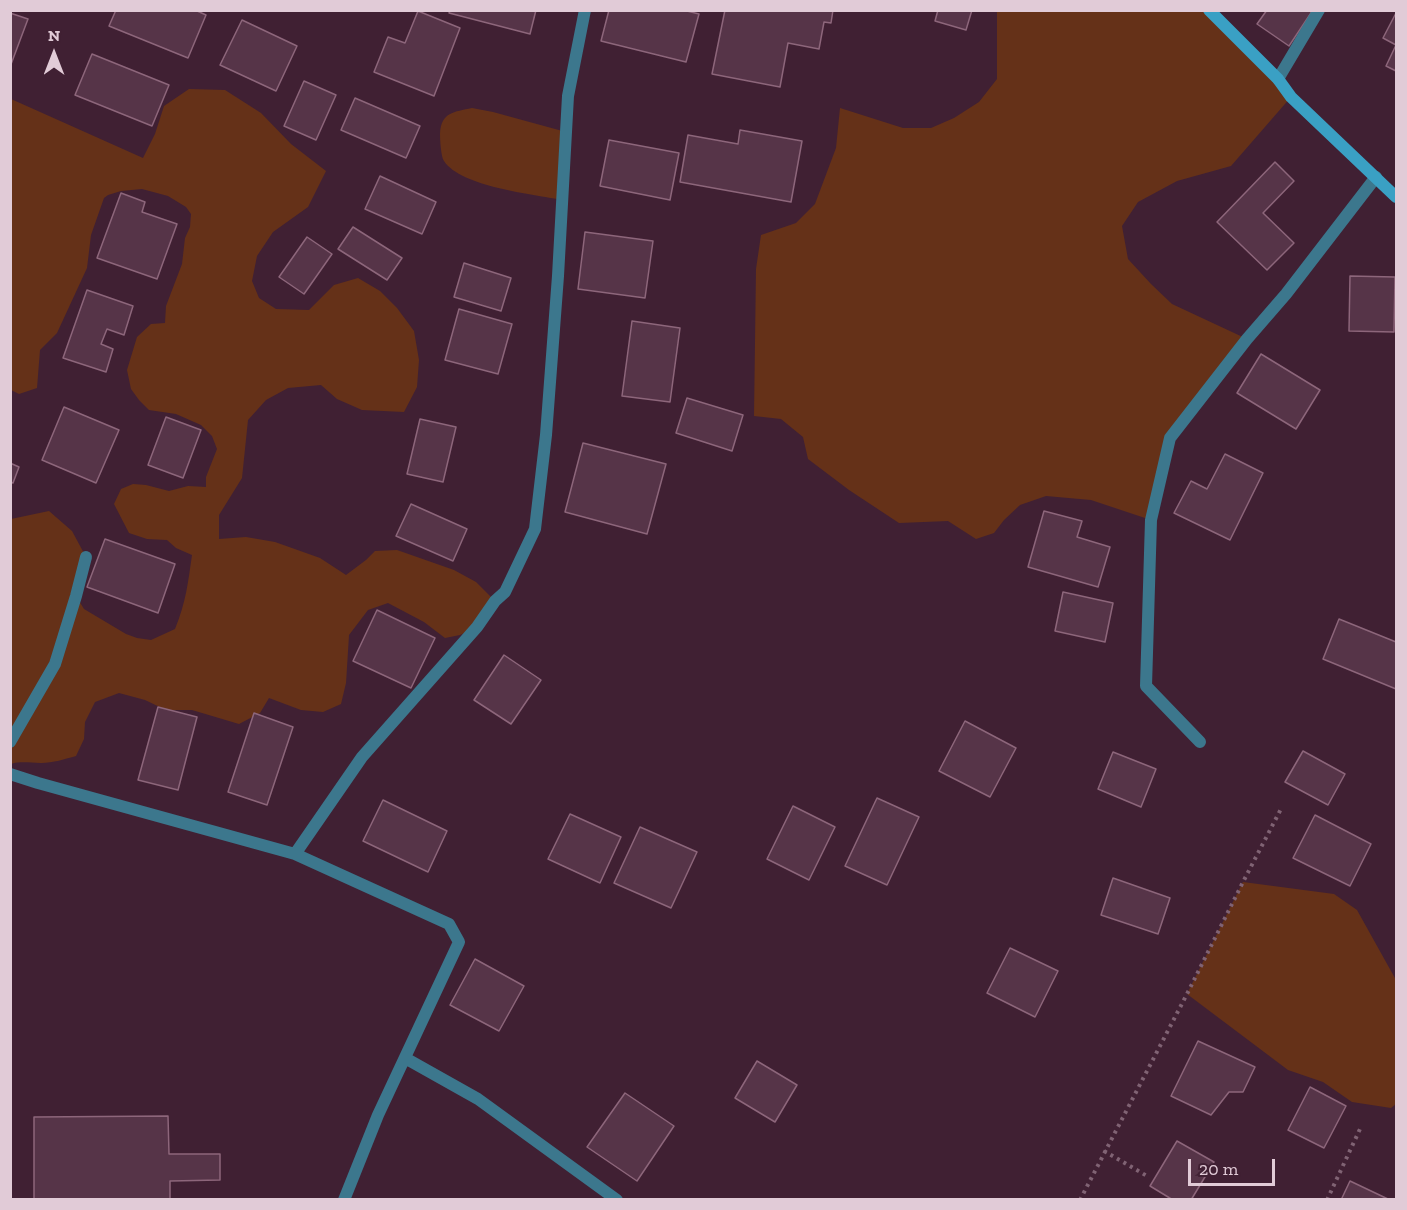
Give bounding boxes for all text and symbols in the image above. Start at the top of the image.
north arrow [24,24,84,84]
text: N [48,26,60,45]
scale bar [1191,1147,1278,1185]
text: 20 m [1199,1158,1238,1180]

